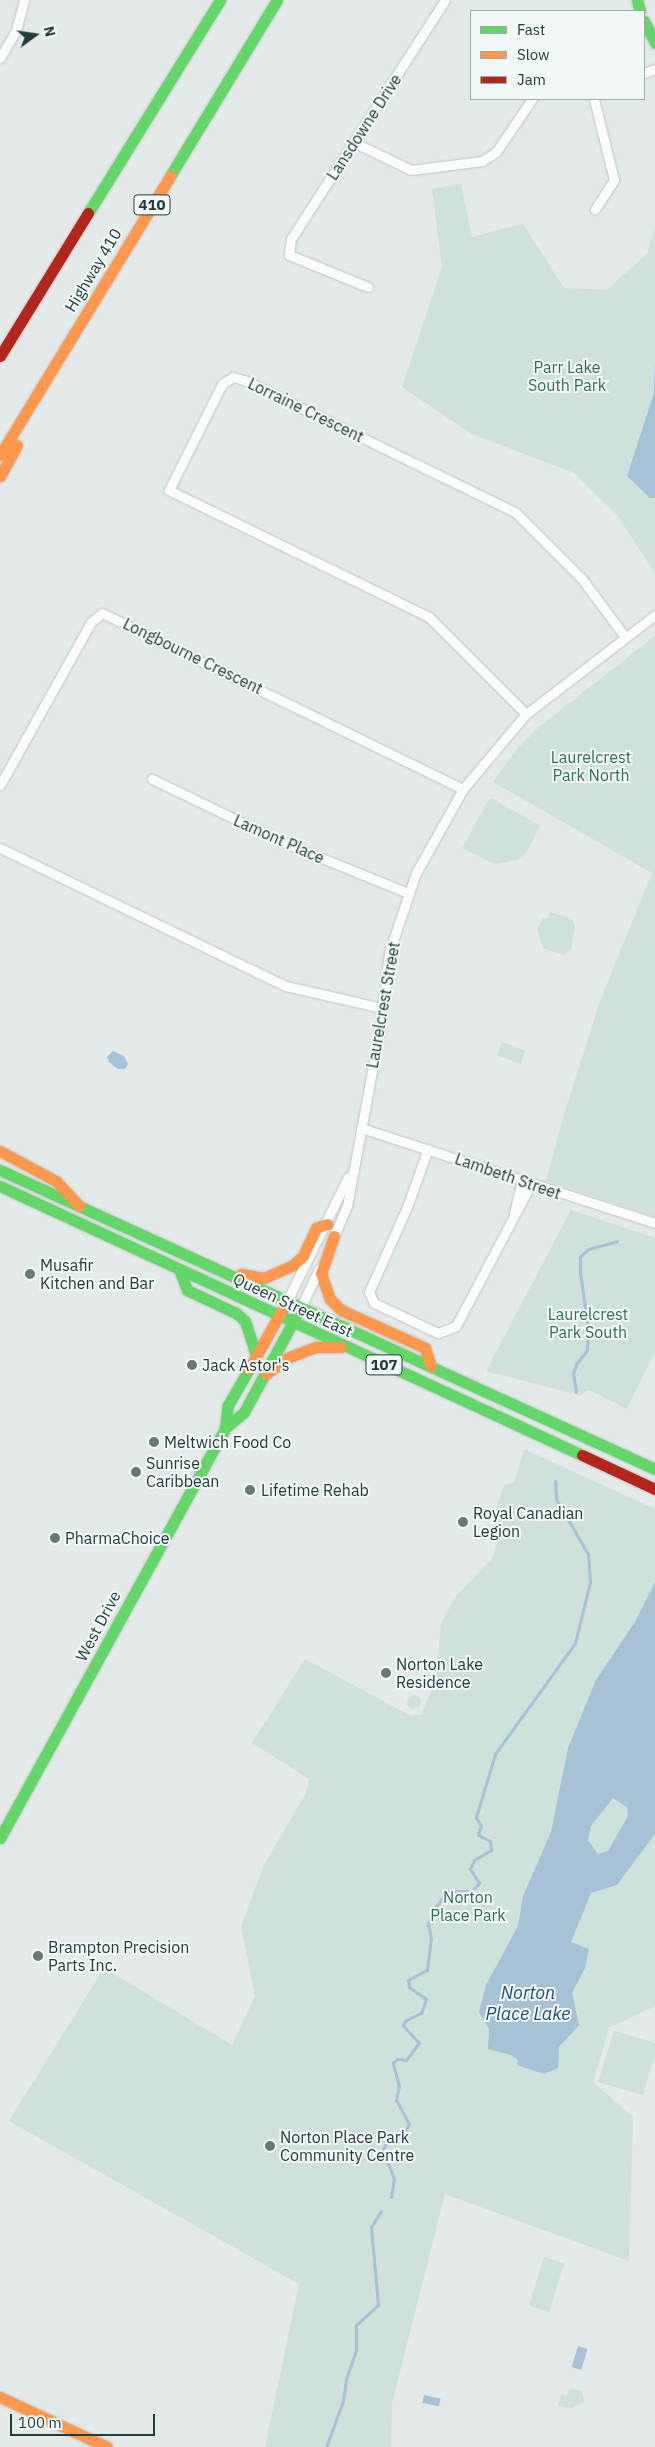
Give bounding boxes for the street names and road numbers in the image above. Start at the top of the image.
street label: Lansdowne Drive [323,70,405,184]
road number: 410 [133,192,171,218]
street label: Highway 410 [61,225,125,315]
street label: Lorraine Crescent [245,374,367,446]
street label: Longbourne Crescent [120,614,266,698]
street label: Lamont Place [231,810,327,868]
street label: Laurelcrest Street [362,940,404,1070]
street label: Lambeth Street [452,1149,564,1203]
street label: Queen Street East [230,1269,356,1341]
road number: 107 [365,1352,403,1378]
street label: West Drive [71,1587,125,1665]

